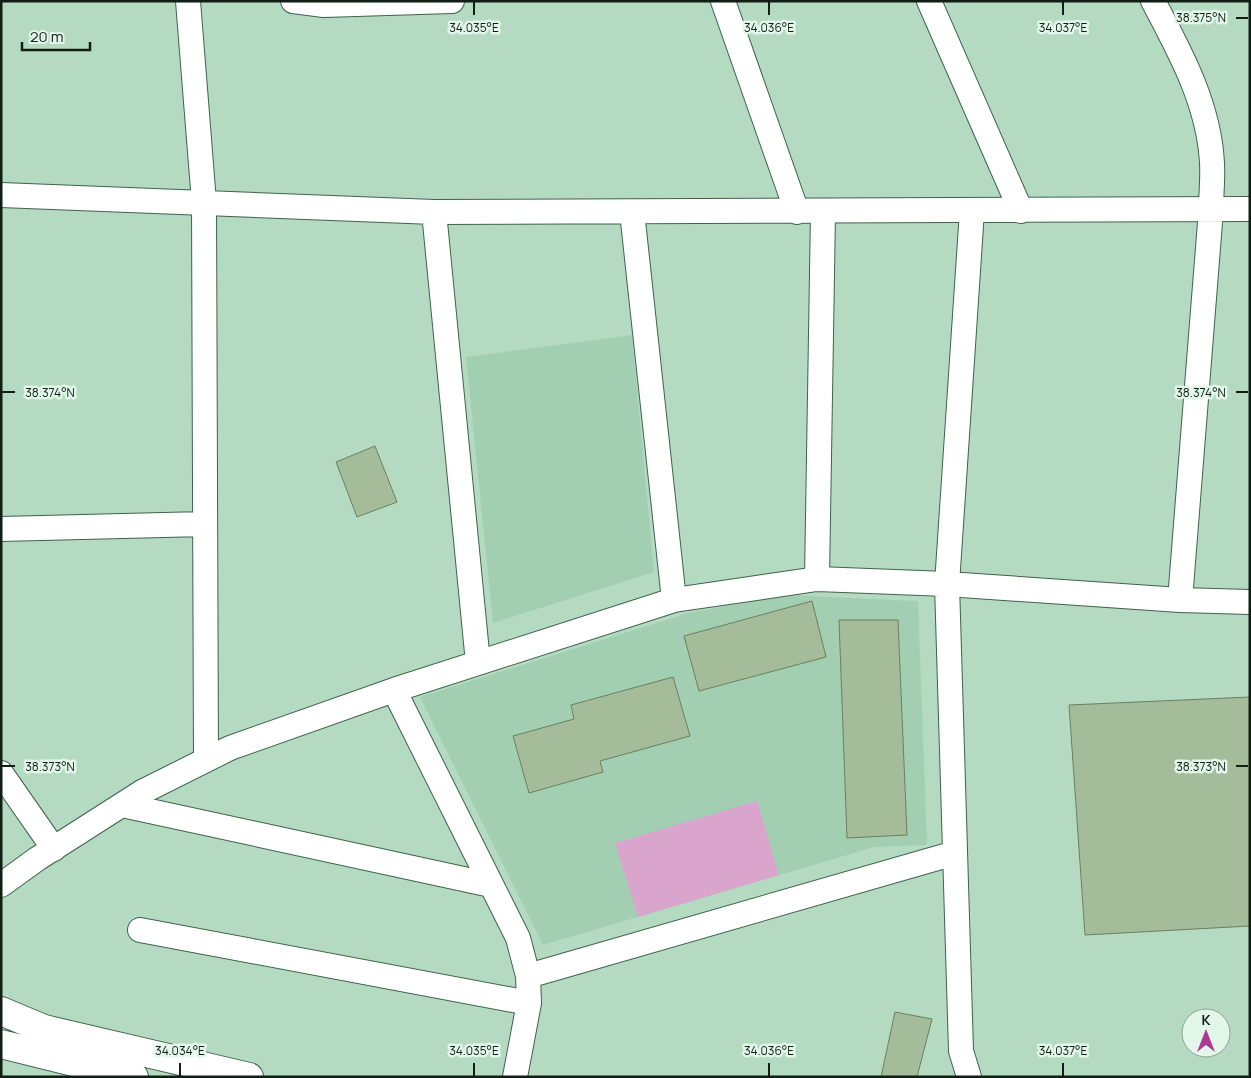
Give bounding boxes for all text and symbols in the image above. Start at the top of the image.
text: 38.375°N [1176,9,1226,26]
text: 34.035°E [449,19,499,36]
text: 34.036°E [744,19,794,36]
text: 34.037°E [1039,19,1088,36]
scale bar [22,20,90,52]
text: 20 m [30,26,63,47]
text: 38.374°N [25,384,75,401]
text: 38.374°N [1176,384,1226,401]
text: 38.373°N [25,758,75,775]
text: 38.373°N [1176,758,1226,775]
north arrow [1181,1008,1231,1058]
text: K [1201,1010,1211,1029]
text: 34.034°E [155,1042,205,1059]
text: 34.035°E [449,1042,499,1059]
text: 34.036°E [744,1042,794,1059]
text: 34.037°E [1039,1042,1088,1059]

